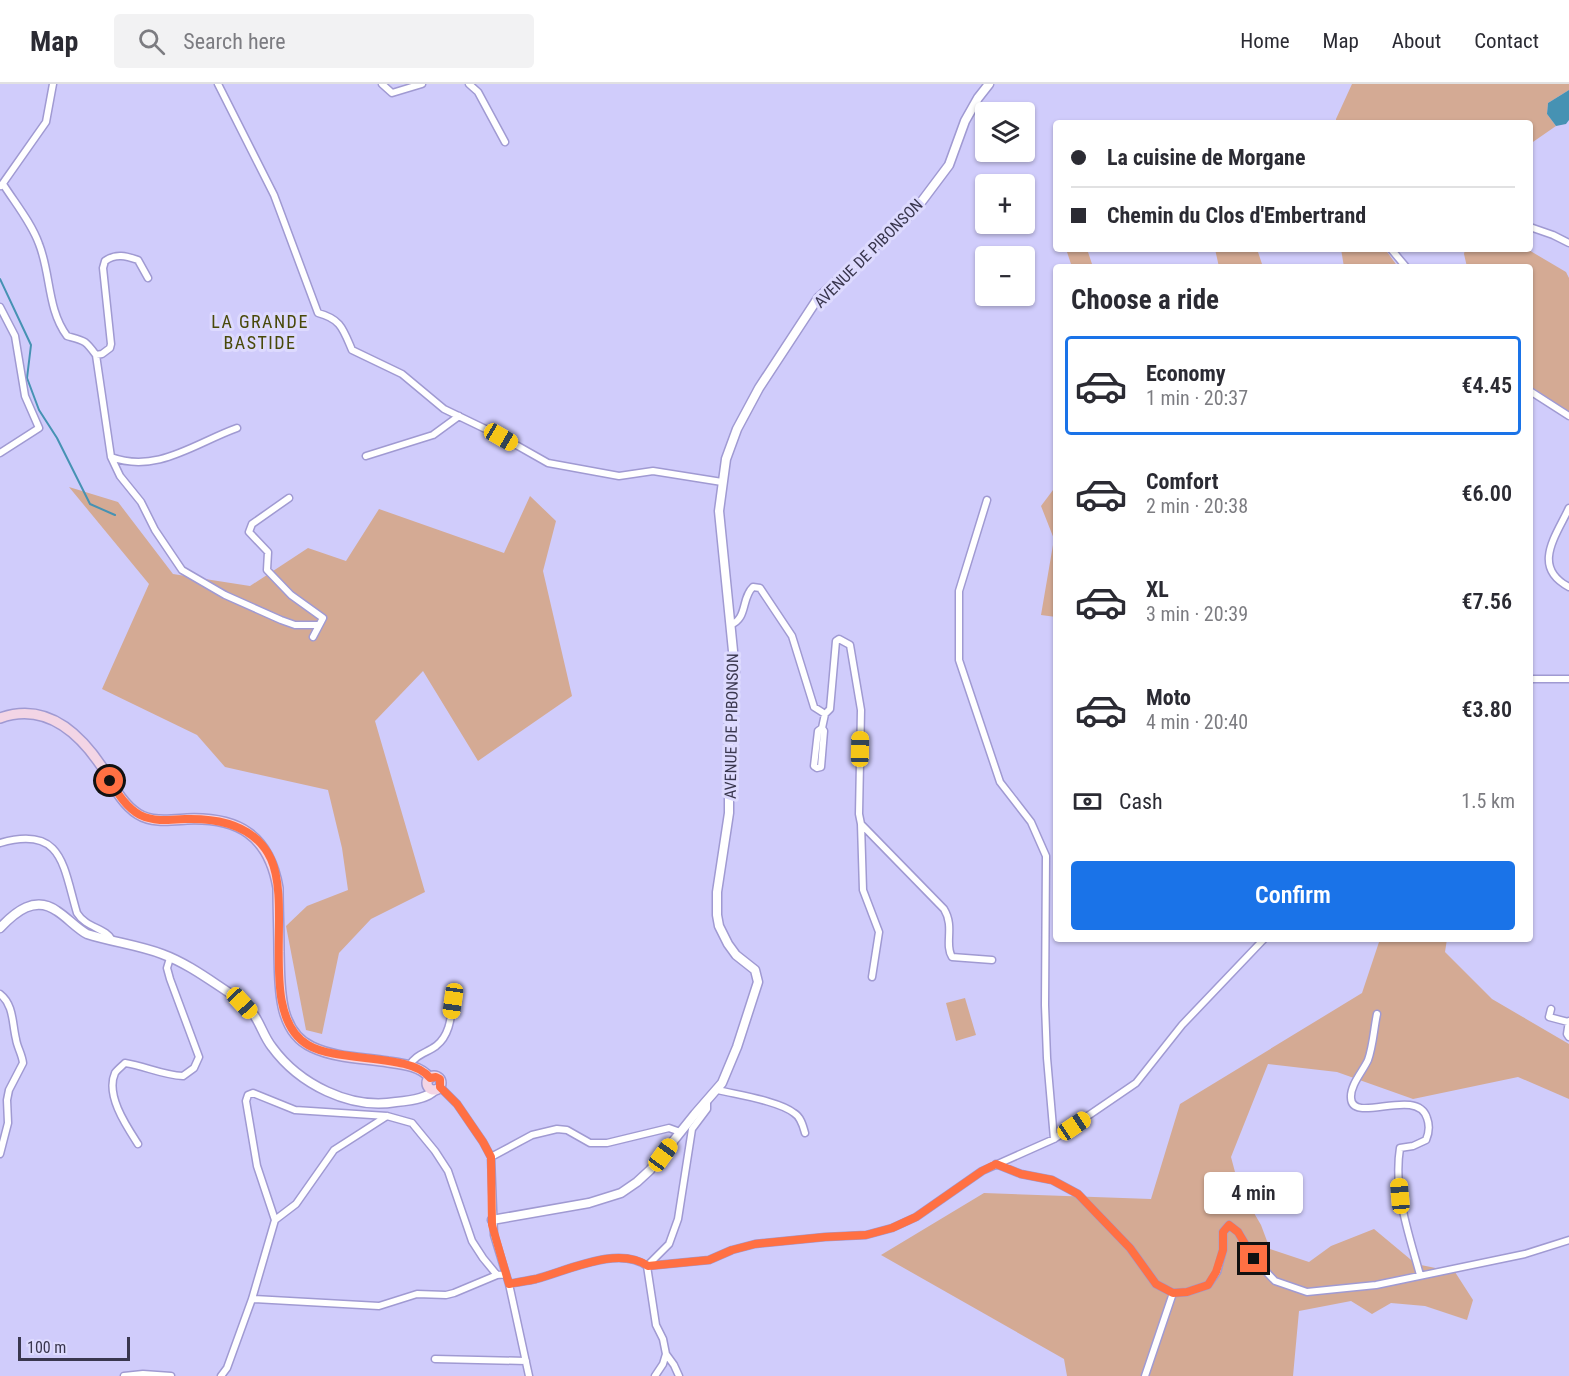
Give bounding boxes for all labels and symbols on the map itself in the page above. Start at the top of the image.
street label: AVENUE DE PIBONSON [810,195,927,312]
district label: LA GRANDE BASTIDE [211,311,309,353]
car [481,420,521,454]
street label: AVENUE DE PIBONSON [721,653,742,799]
car [851,731,869,767]
route start [96,767,123,794]
car [442,982,464,1020]
car [223,984,261,1022]
car [1054,1108,1094,1144]
car [645,1135,681,1175]
callout: 4 min [1204,1172,1304,1214]
car [1389,1177,1411,1215]
route end [1240,1245,1267,1272]
scale bar [18,1334,130,1362]

